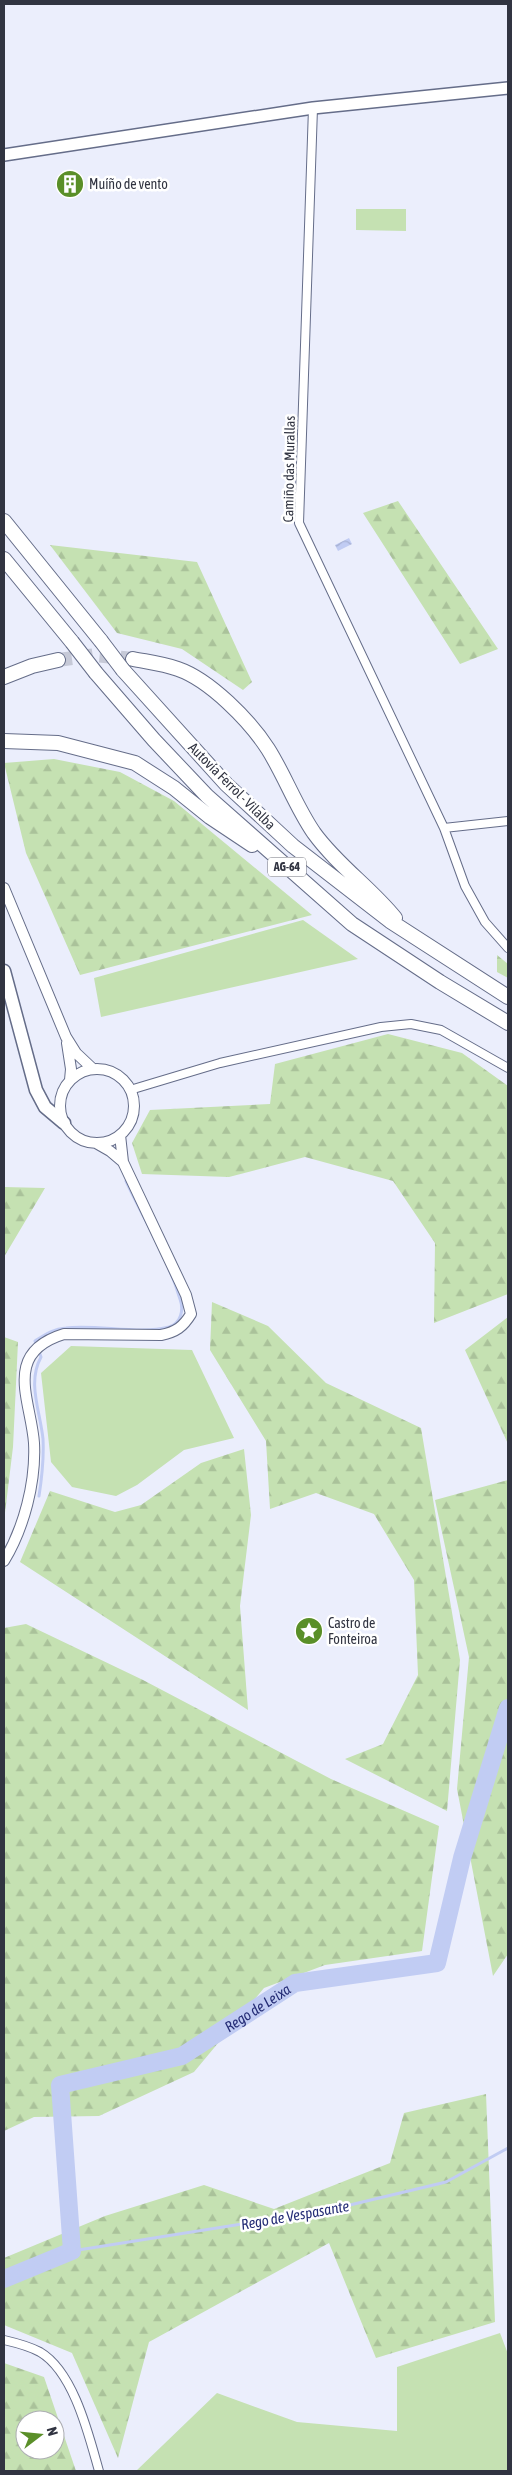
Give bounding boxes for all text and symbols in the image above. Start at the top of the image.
building icon: Muíño de vento [55,169,85,199]
place label: Muíño de vento [89,176,168,192]
street label: Camiño das Murallas [280,415,298,523]
street label: Autovía Ferrol - Vilalba [185,739,279,833]
road number: AG-64 [268,858,306,876]
place label: Castro de Fonteiroa [328,1615,377,1647]
place icon: Castro de Fonteiroa [294,1616,324,1646]
water label: Rego de Leixa [221,1980,293,2035]
water label: Rego de Vespasante [240,2197,351,2233]
north arrow [15,2410,65,2460]
text: N [44,2425,61,2438]

